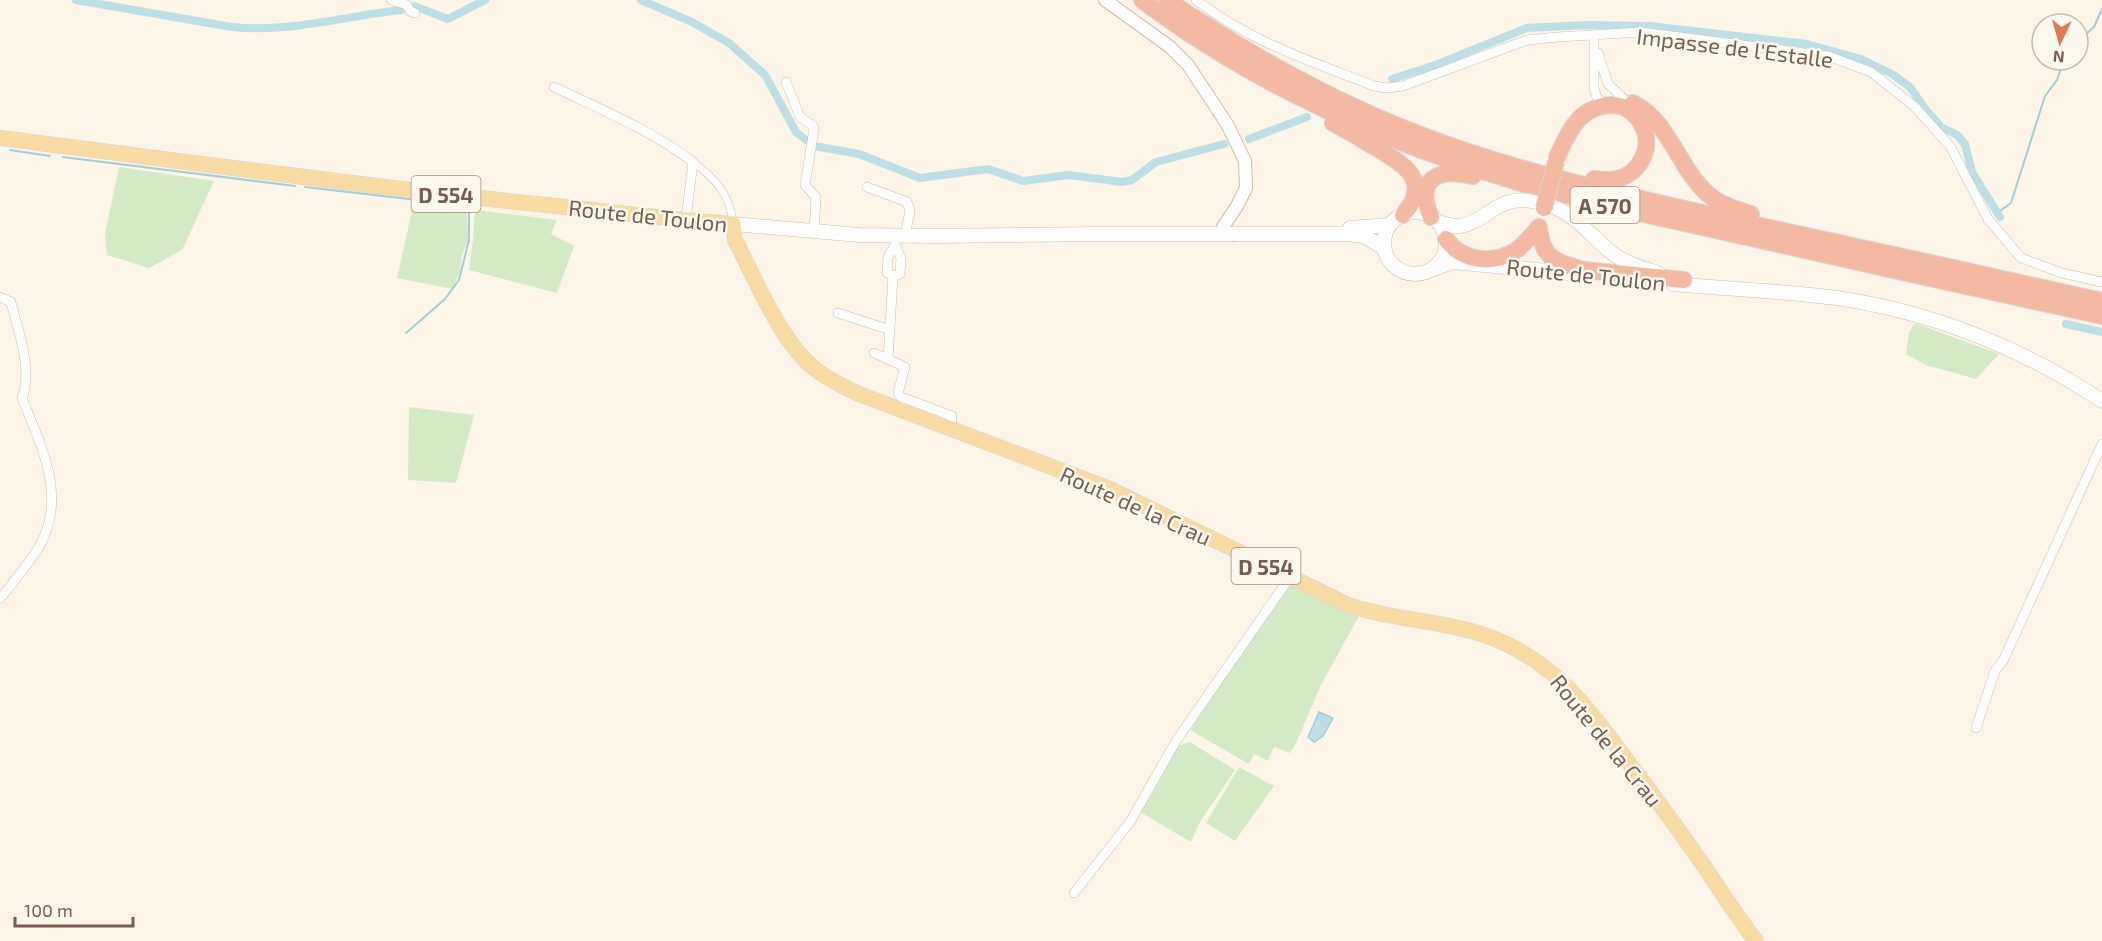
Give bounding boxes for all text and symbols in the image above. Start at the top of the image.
north arrow [2030,12,2090,72]
street label: Impasse de l'Estalle [1635,22,1835,72]
text: N [2052,47,2065,67]
road number: D 554 [412,176,480,212]
road number: A 570 [1570,187,1640,223]
street label: Route de Toulon [567,194,729,236]
street label: Route de Toulon [1505,253,1667,295]
street label: Route de la Crau [1057,460,1215,550]
road number: D 554 [1232,548,1300,584]
street label: Route de la Crau [1546,669,1668,811]
scale bar [15,890,134,928]
text: 100 m [24,899,73,921]

